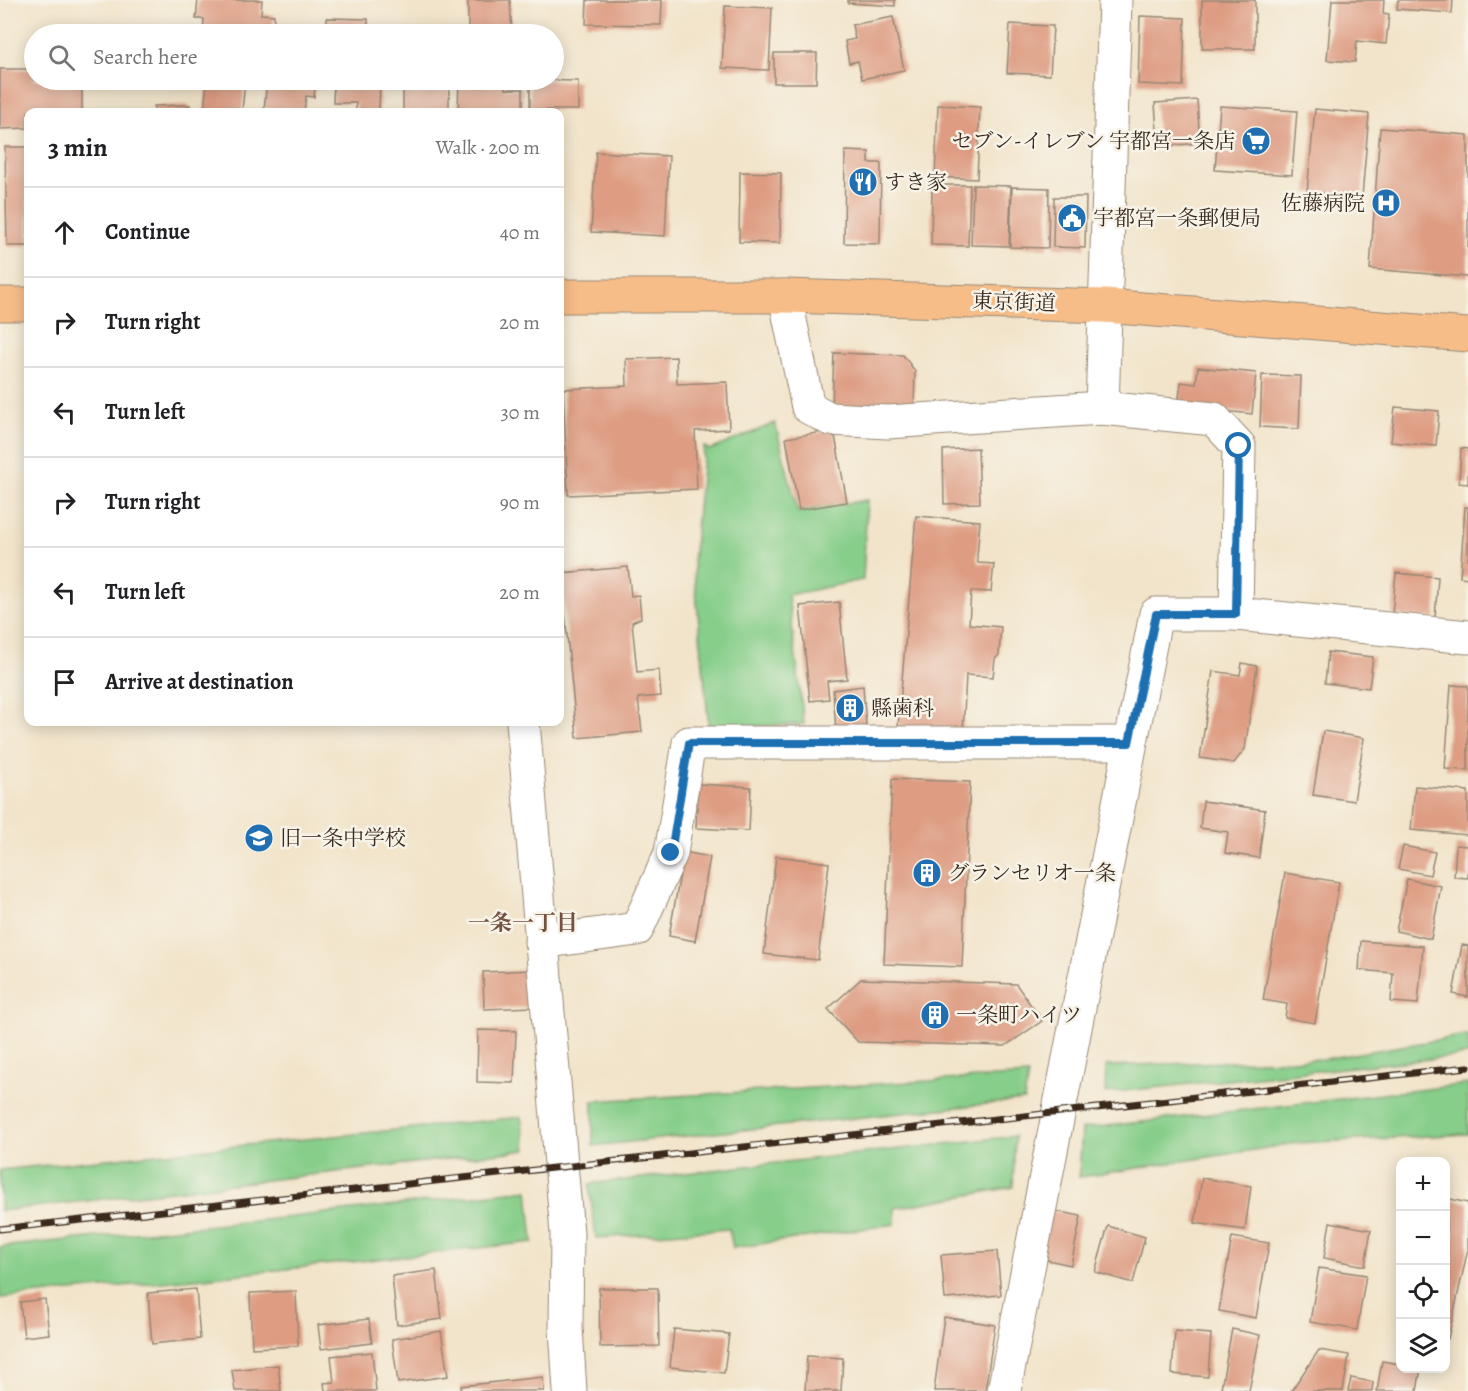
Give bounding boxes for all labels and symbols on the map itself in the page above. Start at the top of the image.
supermarket icon: セブン-イレブン 宇都宮一条店 [1240,125,1272,157]
place label: セブン-イレブン 宇都宮一条店 [952,127,1235,155]
restaurant icon: すき家 [847,166,879,198]
place label: すき家 [884,168,947,196]
hospital icon: 佐藤病院 [1370,187,1402,219]
place label: 佐藤病院 [1281,189,1365,217]
public building icon: 宇都宮一条郵便局 [1056,202,1088,234]
place label: 宇都宮一条郵便局 [1093,204,1261,232]
street label: 東京街道 [972,287,1056,317]
route start [1225,432,1251,458]
building icon: 縣歯科 [834,692,866,724]
place label: 縣歯科 [871,694,934,722]
school or university icon: 旧一条中学校 [243,822,275,854]
place label: 旧一条中学校 [280,824,406,852]
route end [657,839,683,865]
building icon: グランセリオ一条 [911,857,943,889]
place label: グランセリオ一条 [948,859,1116,887]
district label: 一条一丁目 [468,908,578,938]
building icon: 一条町ハイツ [919,999,951,1031]
place label: 一条町ハイツ [956,1001,1082,1029]

